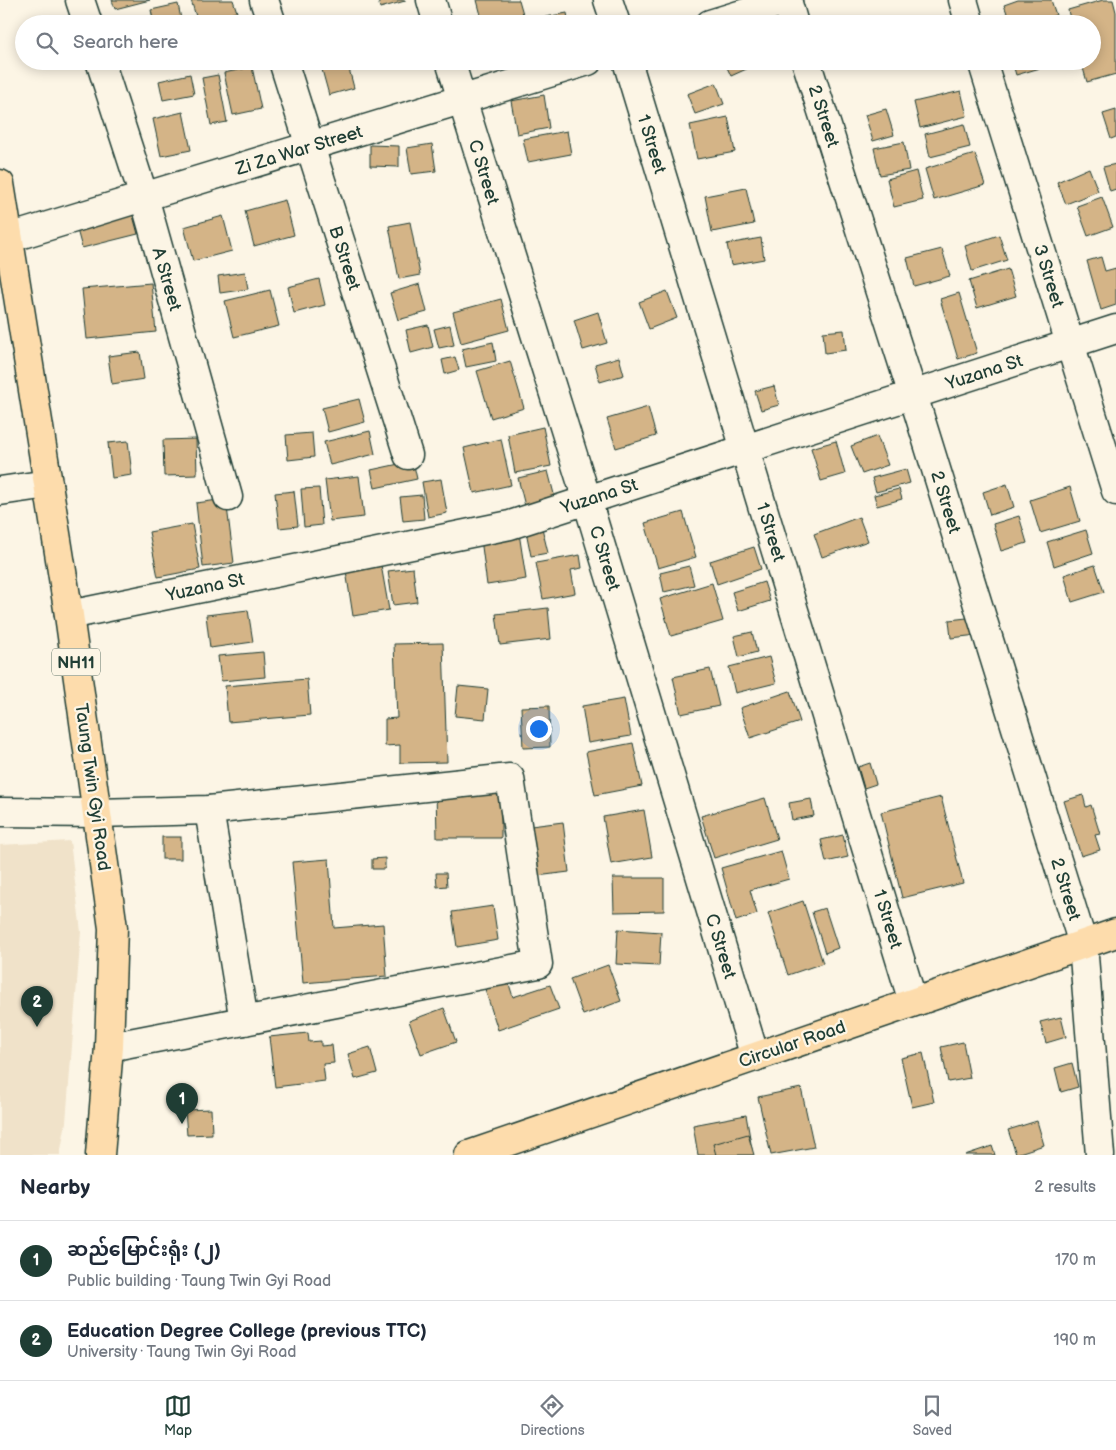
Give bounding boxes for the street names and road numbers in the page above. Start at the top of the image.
street label: 2 Street [804,82,844,151]
street label: 1 Street [633,112,671,177]
street label: Zi Za War Street [232,121,366,180]
street label: C Street [464,137,503,208]
street label: B Street [324,223,365,293]
street label: 3 Street [1029,242,1068,311]
street label: A Street [147,245,186,314]
street label: Yuzana St [942,350,1026,395]
street label: 2 Street [926,468,965,537]
street label: Yuzana St [557,474,641,519]
street label: 1 Street [752,500,790,565]
street label: C Street [585,523,624,594]
street label: Yuzana St [163,569,247,606]
road number: NH11 [52,649,100,676]
street label: Taung Twin Gyi Road [70,702,115,872]
street label: 2 Street [1046,855,1085,924]
street label: 1 Street [869,887,907,952]
street label: C Street [701,911,740,982]
street label: Circular Road [736,1016,848,1073]

